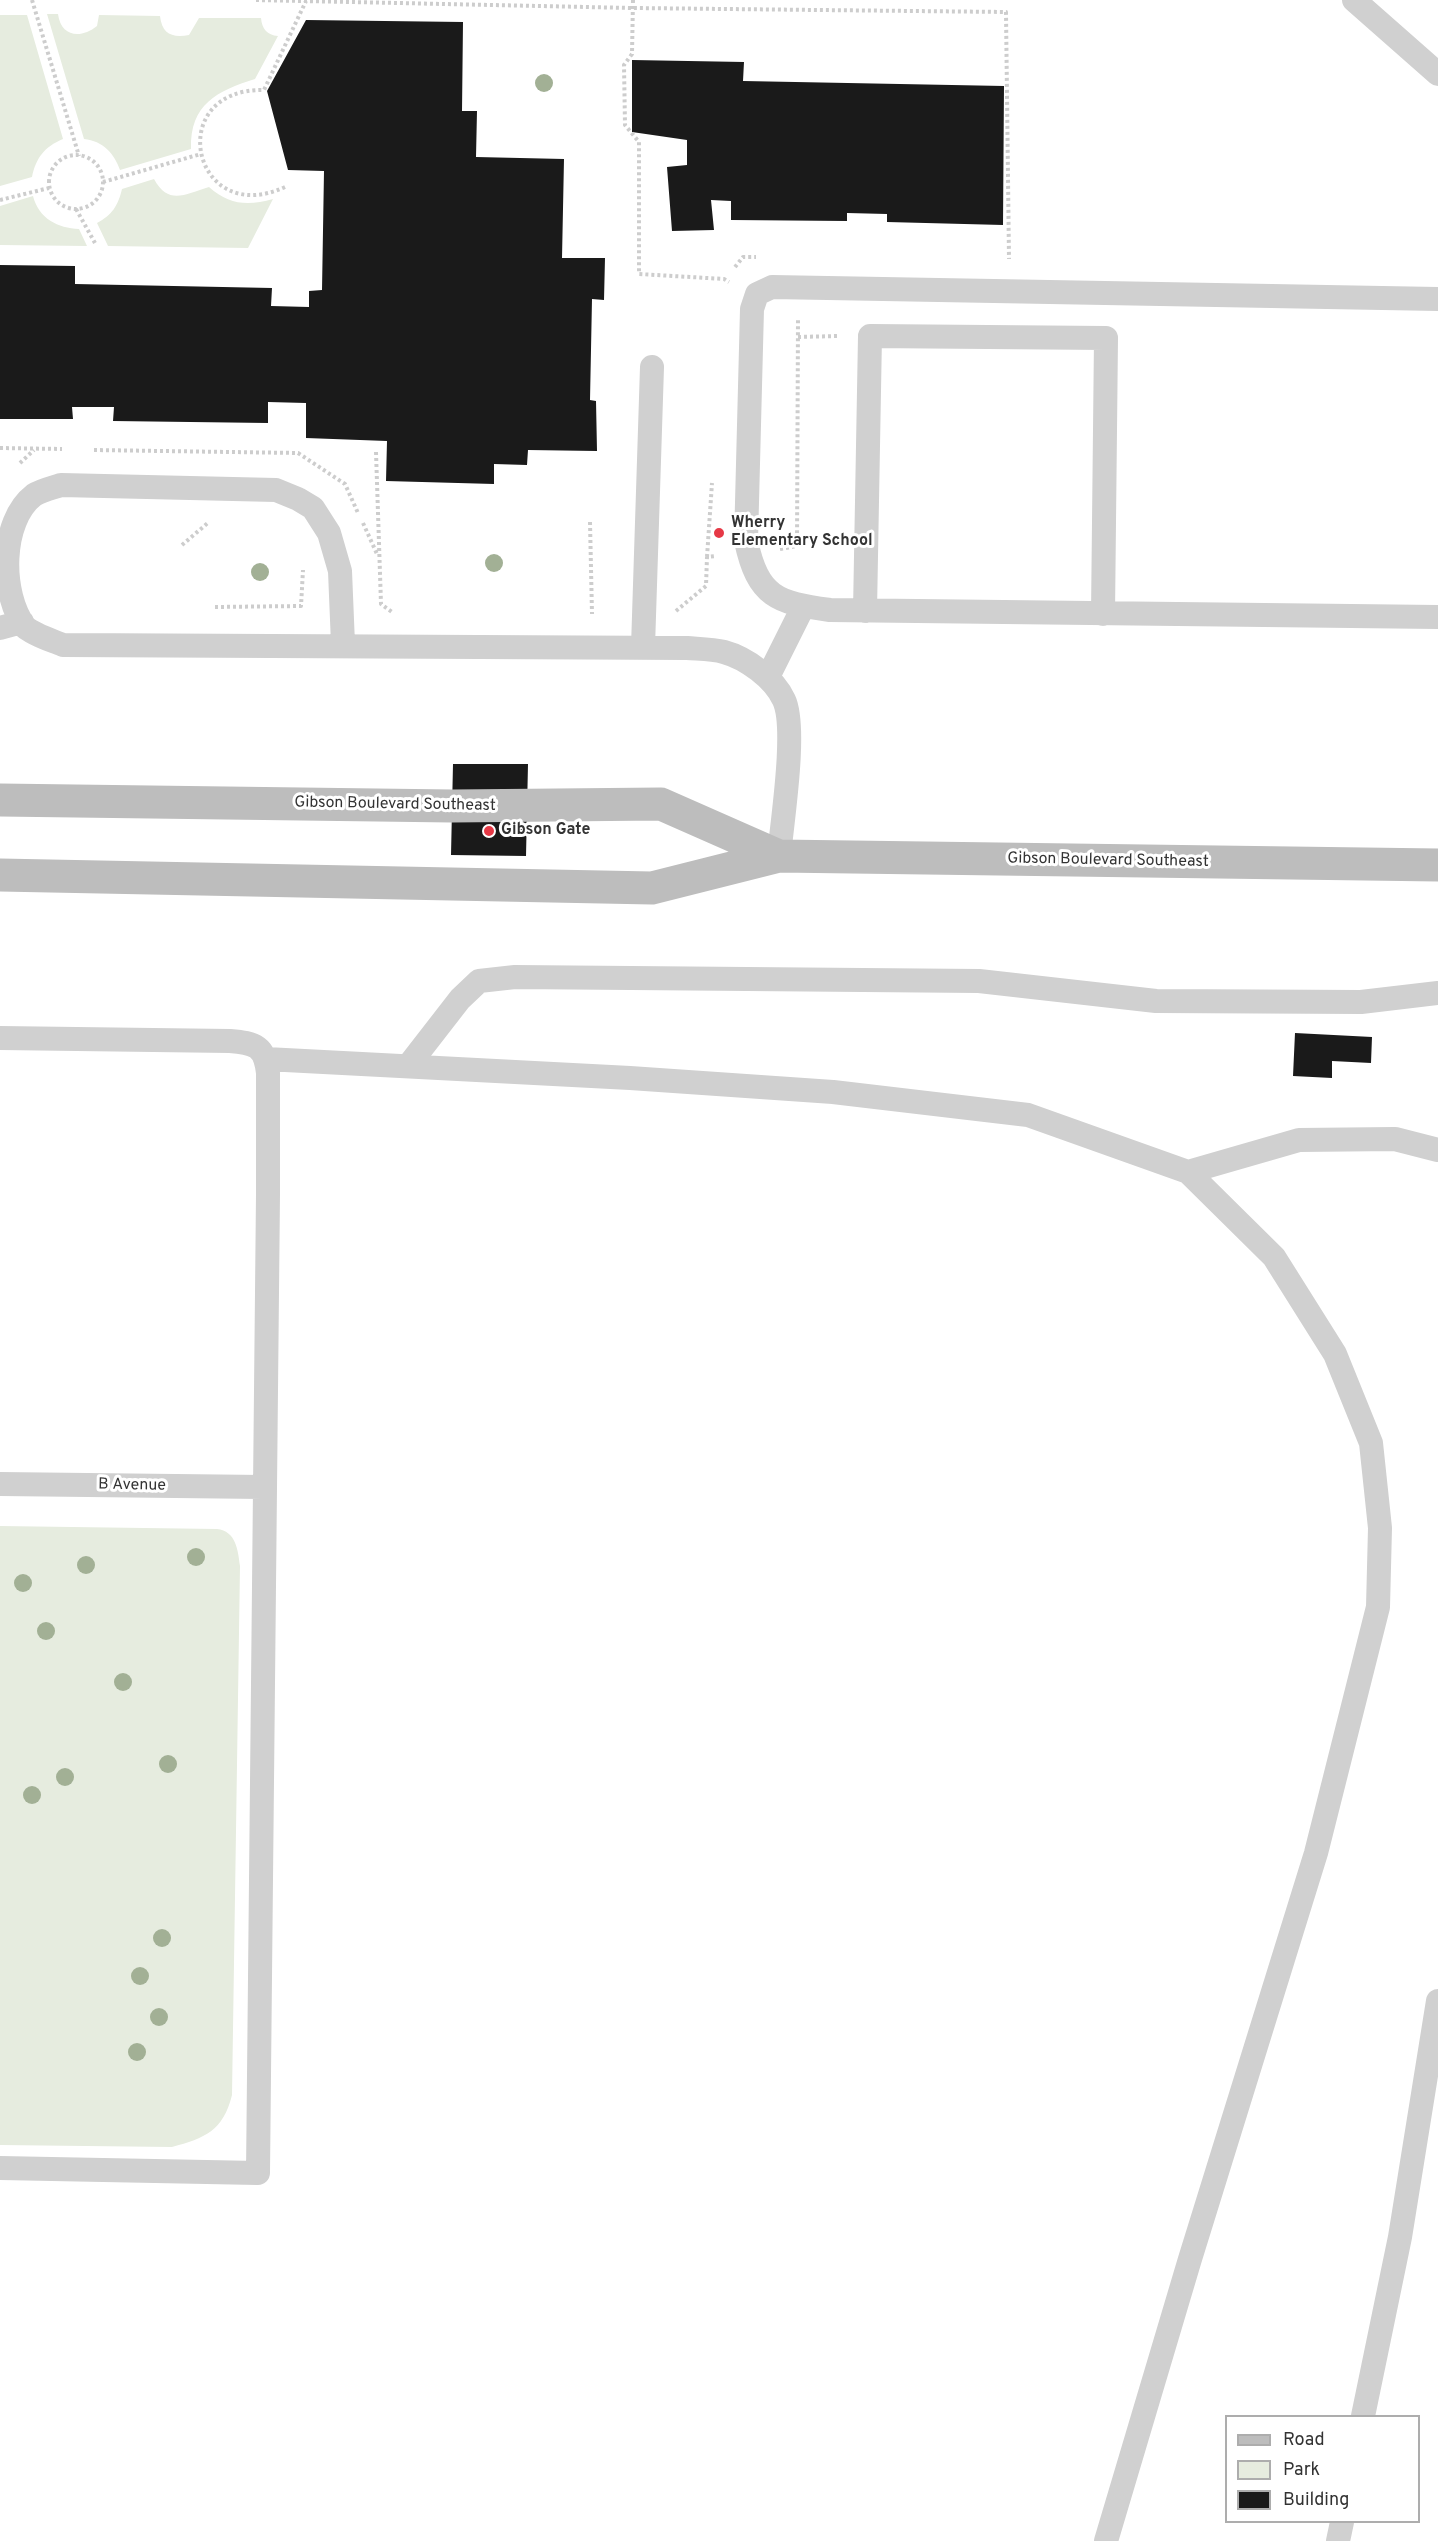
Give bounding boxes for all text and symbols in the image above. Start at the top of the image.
place label: Wherry Elementary School [731,514,873,552]
marker: Wherry Elementary School [712,526,726,540]
street label: Gibson Boulevard Southeast [294,794,496,816]
place label: Gibson Gate [501,821,590,841]
marker: Gibson Gate [482,824,496,838]
street label: Gibson Boulevard Southeast [1007,850,1209,872]
street label: B Avenue [98,1476,166,1496]
legend [1225,2415,1420,2523]
text: Road [1283,2429,1325,2452]
text: Park [1283,2459,1320,2482]
text: Building [1283,2489,1349,2512]

